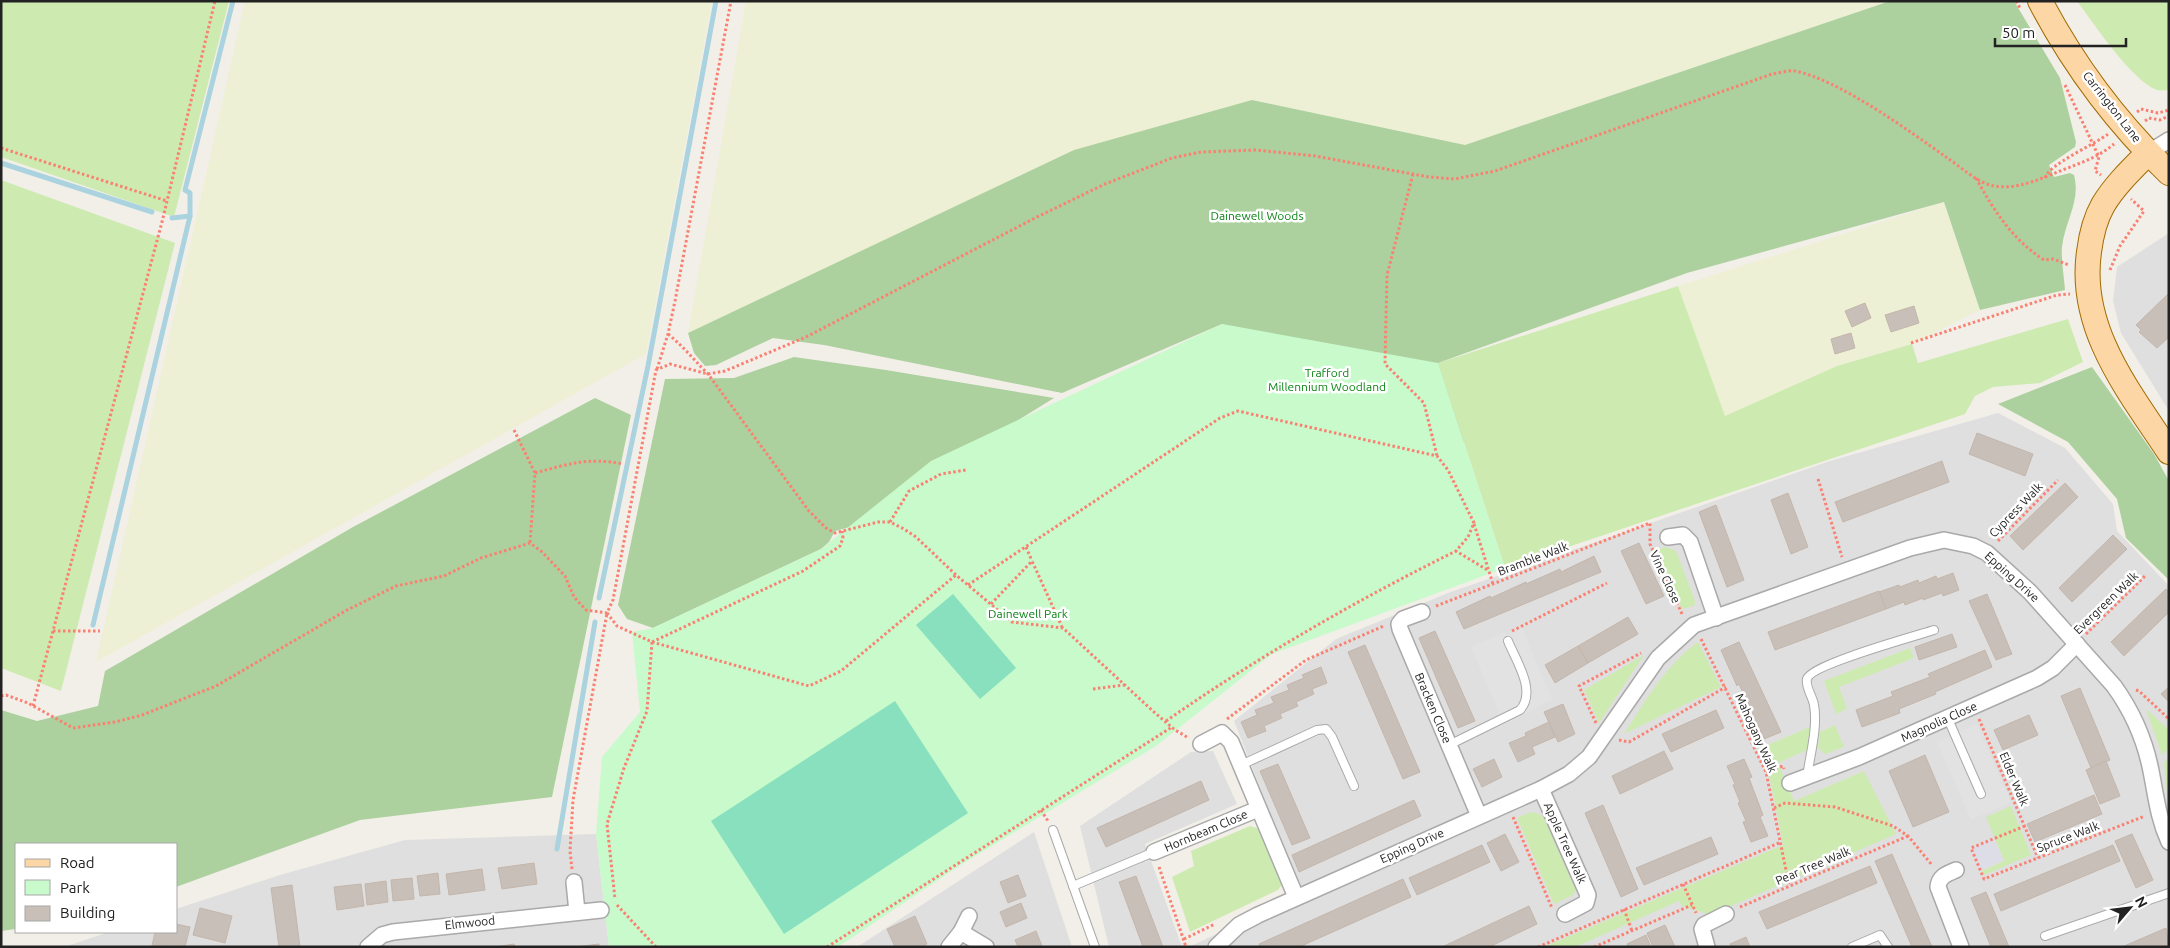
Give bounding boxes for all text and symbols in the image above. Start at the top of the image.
scale bar [1995,15,2126,47]
text: 50 m [2002,24,2035,41]
street label: Carrington Lane [2081,69,2144,145]
park label: Dainewell Woods [1210,209,1304,222]
park label: Trafford Millennium Woodland [1268,366,1386,393]
street label: Cypress Walk [1986,480,2045,540]
street label: Bramble Walk [1496,539,1570,578]
street label: Vine Close [1648,548,1683,605]
street label: Epping Drive [1983,549,2042,604]
street label: Evergreen Walk [2071,569,2140,637]
park label: Dainewell Park [988,607,1068,620]
street label: Bracken Close [1413,671,1454,745]
street label: Mahogany Walk [1733,691,1780,774]
street label: Magnolia Close [1899,699,1979,744]
street label: Elder Walk [1997,750,2032,808]
street label: Apple Tree Walk [1542,800,1589,885]
street label: Hornbeam Close [1162,807,1249,854]
street label: Spruce Walk [2035,819,2101,854]
street label: Epping Drive [1378,826,1446,865]
legend [15,843,178,933]
street label: Pear Tree Walk [1773,844,1852,887]
text: Road [60,854,95,871]
text: Park [60,879,90,896]
north arrow [2105,883,2155,933]
text: N [2132,894,2151,910]
text: Building [60,904,115,921]
street label: Elmwood [444,913,496,932]

